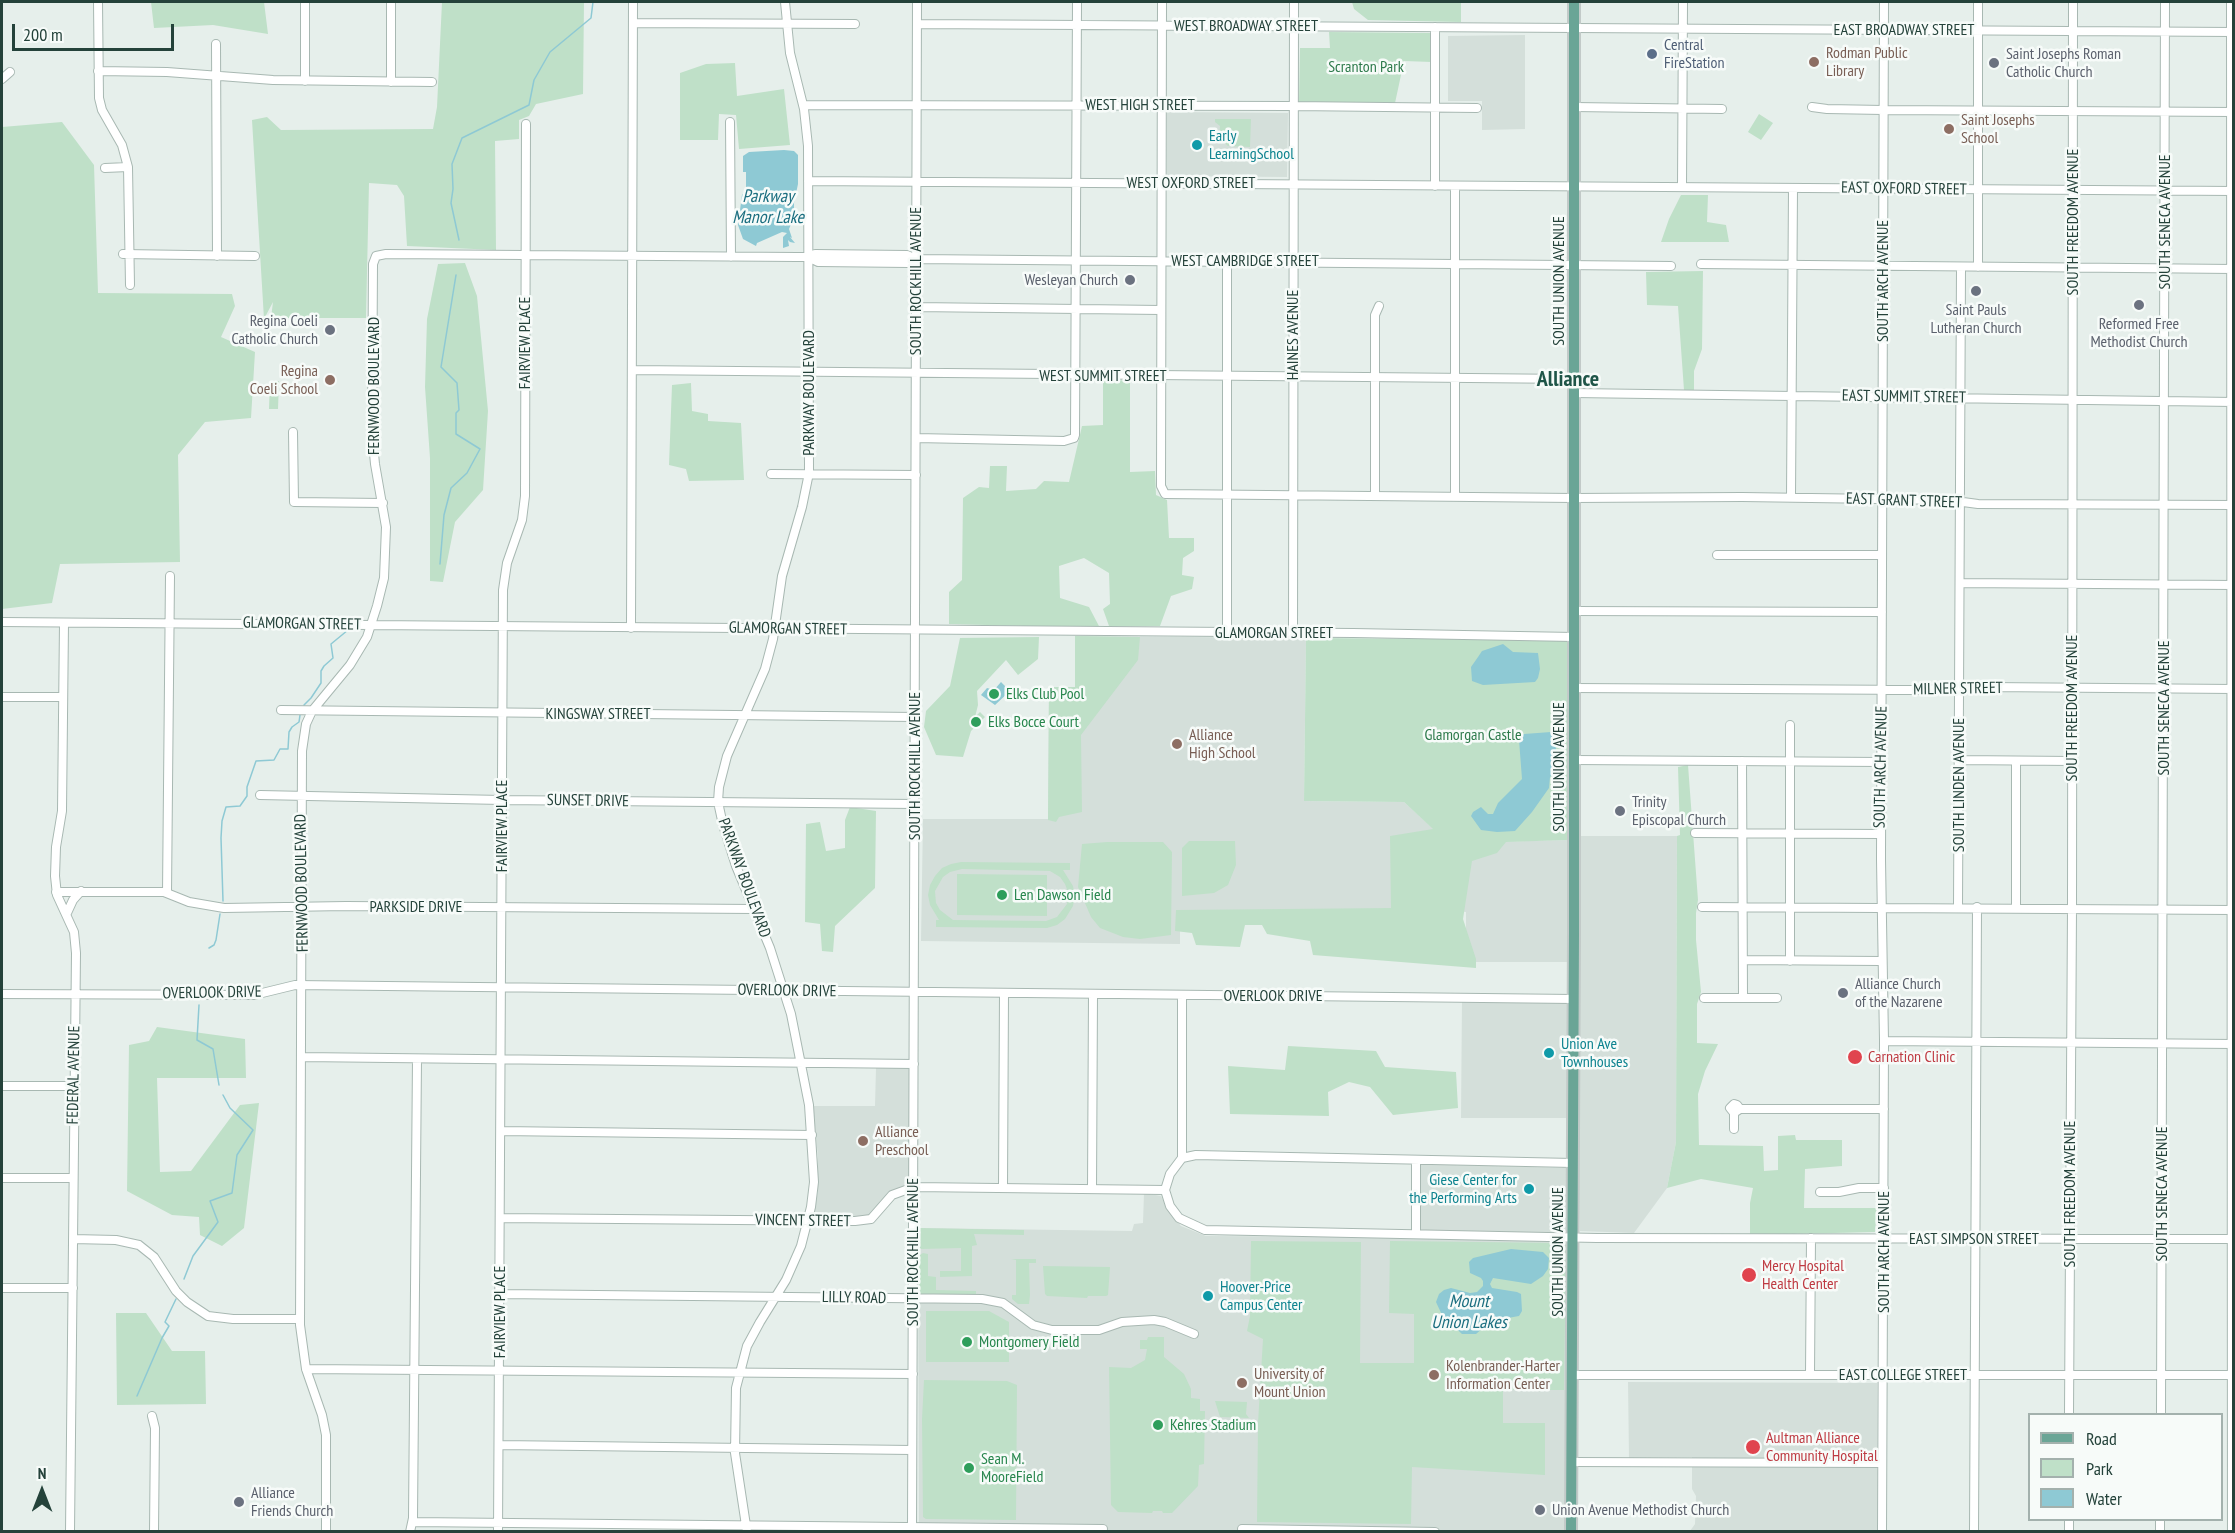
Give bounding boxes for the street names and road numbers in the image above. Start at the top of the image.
street label: WEST BROADWAY STREET [1174,16,1318,36]
street label: EAST BROADWAY STREET [1834,20,1974,40]
street label: WEST HIGH STREET [1085,95,1195,115]
street label: SOUTH FREEDOM AVENUE [2063,149,2083,295]
street label: SOUTH SENECA AVENUE [2155,154,2175,290]
street label: WEST OXFORD STREET [1127,173,1255,193]
street label: EAST OXFORD STREET [1841,178,1967,200]
street label: SOUTH ROCKHILL AVENUE [906,207,926,355]
street label: SOUTH UNION AVENUE [1549,216,1569,346]
street label: SOUTH ARCH AVENUE [1873,220,1893,342]
street label: WEST CAMBRIDGE STREET [1171,251,1319,271]
street label: HAINES AVENUE [1283,290,1303,380]
street label: FAIRVIEW PLACE [515,297,535,389]
street label: FERNWOOD BOULEVARD [364,317,384,455]
street label: PARKWAY BOULEVARD [799,330,819,456]
street label: WEST SUMMIT STREET [1039,366,1167,386]
street label: EAST SUMMIT STREET [1842,386,1966,408]
street label: EAST GRANT STREET [1846,489,1962,513]
street label: GLAMORGAN STREET [243,613,361,635]
street label: GLAMORGAN STREET [729,618,847,640]
street label: GLAMORGAN STREET [1215,623,1333,643]
street label: SOUTH FREEDOM AVENUE [2062,635,2082,781]
street label: SOUTH SENECA AVENUE [2154,640,2174,776]
street label: MILNER STREET [1913,679,2003,699]
street label: SOUTH ROCKHILL AVENUE [905,692,925,840]
street label: SOUTH UNION AVENUE [1549,702,1569,832]
street label: KINGSWAY STREET [545,704,651,724]
street label: SOUTH ARCH AVENUE [1870,706,1892,828]
street label: SOUTH LINDEN AVENUE [1949,718,1969,852]
street label: FAIRVIEW PLACE [492,780,512,872]
street label: SUNSET DRIVE [547,791,629,811]
street label: FERNWOOD BOULEVARD [291,814,313,952]
street label: PARKWAY BOULEVARD [713,816,775,940]
street label: PARKSIDE DRIVE [370,897,462,917]
street label: OVERLOOK DRIVE [737,981,837,1001]
street label: OVERLOOK DRIVE [162,983,262,1003]
street label: OVERLOOK DRIVE [1223,986,1323,1006]
street label: FEDERAL AVENUE [64,1026,84,1124]
street label: SOUTH FREEDOM AVENUE [2060,1121,2080,1267]
street label: SOUTH SENECA AVENUE [2152,1126,2172,1262]
street label: SOUTH ROCKHILL AVENUE [903,1178,923,1326]
street label: SOUTH UNION AVENUE [1548,1187,1568,1317]
street label: SOUTH ARCH AVENUE [1874,1191,1894,1313]
street label: VINCENT STREET [755,1211,851,1231]
street label: EAST SIMPSON STREET [1909,1229,2039,1249]
street label: FAIRVIEW PLACE [490,1266,510,1358]
street label: LILLY ROAD [822,1288,886,1308]
street label: EAST COLLEGE STREET [1839,1365,1967,1385]

